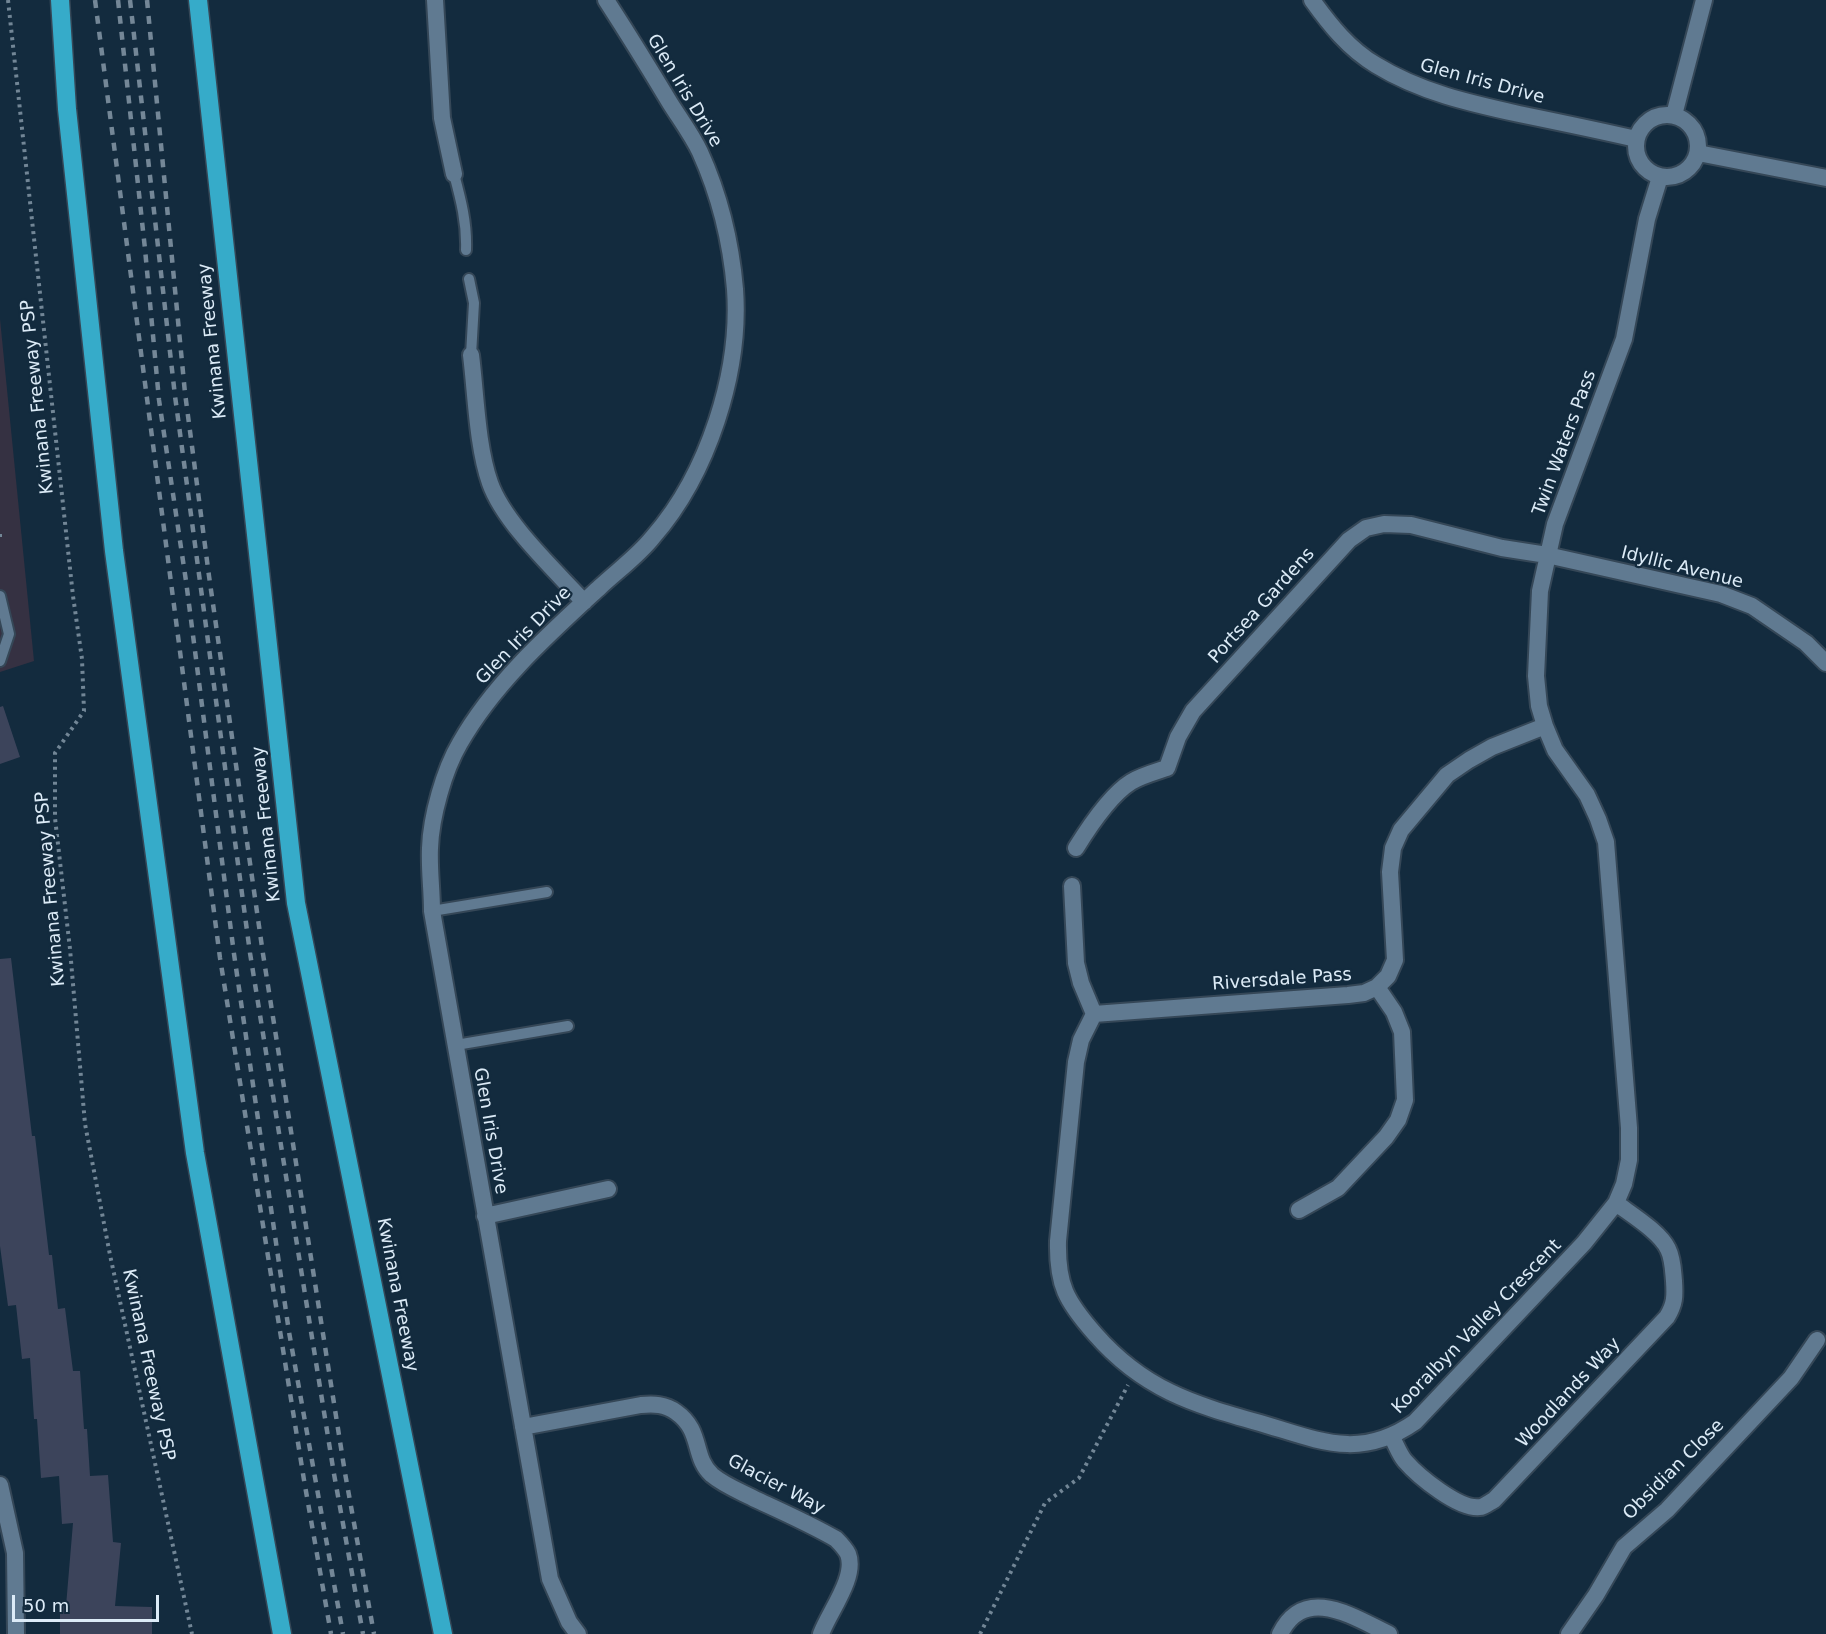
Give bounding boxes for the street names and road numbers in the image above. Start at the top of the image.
street label: Glen Iris Drive [642,31,726,151]
street label: Glen Iris Drive [1417,55,1547,109]
street label: Kwinana Freeway [194,262,232,420]
street label: Kwinana Freeway PSP [17,299,59,495]
street label: Twin Waters Pass [1529,367,1601,519]
street label: Idyllic Avenue [1619,542,1745,594]
street label: Portsea Gardens [1204,544,1320,668]
street label: Glen Iris Drive [472,582,576,690]
street label: Kwinana Freeway [248,745,286,903]
street label: Kwinana Freeway PSP [32,791,70,987]
street label: Riversdale Pass [1211,964,1353,996]
street label: Glen Iris Drive [468,1066,512,1196]
street label: Kwinana Freeway [371,1216,423,1374]
street label: Kooralbyn Valley Crescent [1388,1235,1566,1419]
street label: Kwinana Freeway PSP [117,1267,179,1463]
street label: Woodlands Way [1513,1334,1625,1452]
street label: Obsidian Close [1619,1415,1729,1525]
street label: Glacier Way [724,1450,828,1520]

